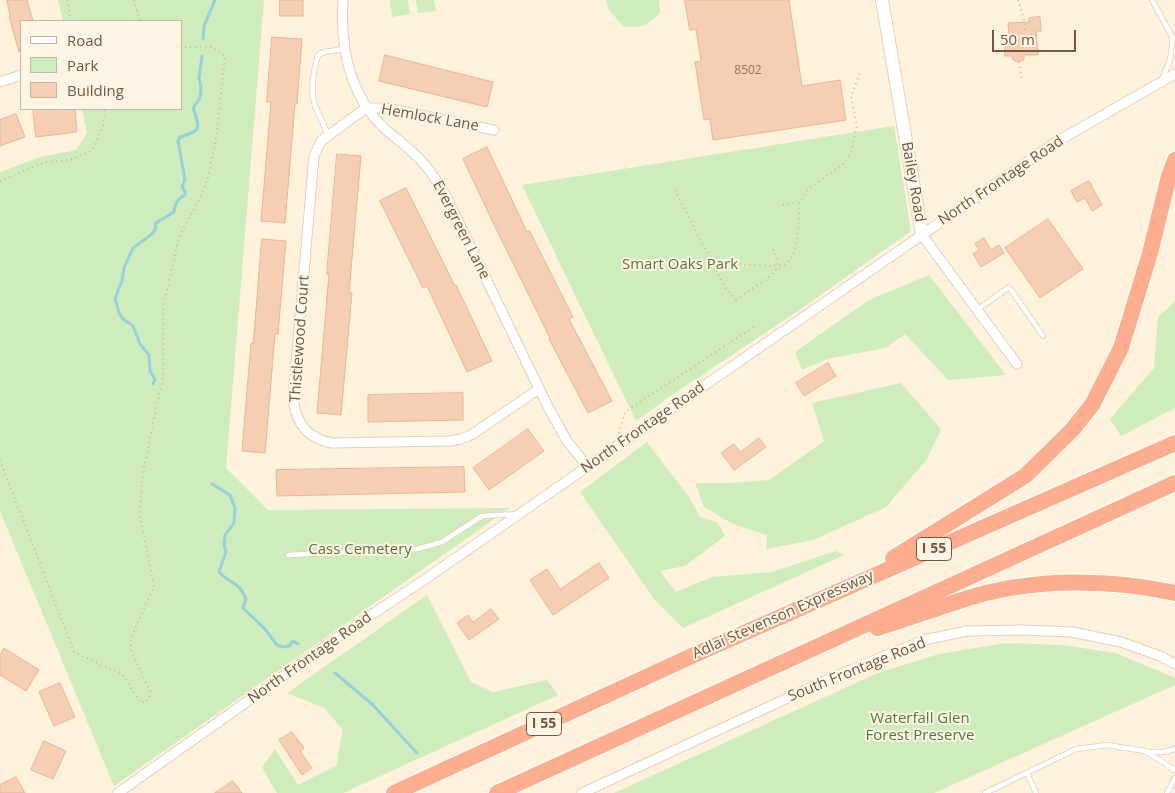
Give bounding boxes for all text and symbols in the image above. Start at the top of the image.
legend [20,20,182,110]
scale bar [995,20,1079,52]
text: 50 m [1000,29,1035,49]
text: Road [67,30,103,50]
text: Park [67,55,98,75]
house number: 8502 [734,64,762,78]
text: Building [67,80,124,100]
street label: Hemlock Lane [380,101,480,135]
street label: North Frontage Road [935,132,1067,230]
street label: Bailey Road [897,140,929,224]
street label: Evergreen Lane [428,178,494,282]
park label: Smart Oaks Park [622,256,738,274]
street label: Thistlewood Court [287,275,313,403]
street label: North Frontage Road [578,378,708,478]
road number: I 55 [916,538,952,560]
park label: Cass Cemetery [308,541,412,559]
street label: Adlai Stevenson Expressway [690,567,876,663]
street label: North Frontage Road [245,608,375,708]
street label: South Frontage Road [786,634,928,706]
park label: Waterfall Glen Forest Preserve [866,710,974,745]
road number: I 55 [526,712,562,736]

